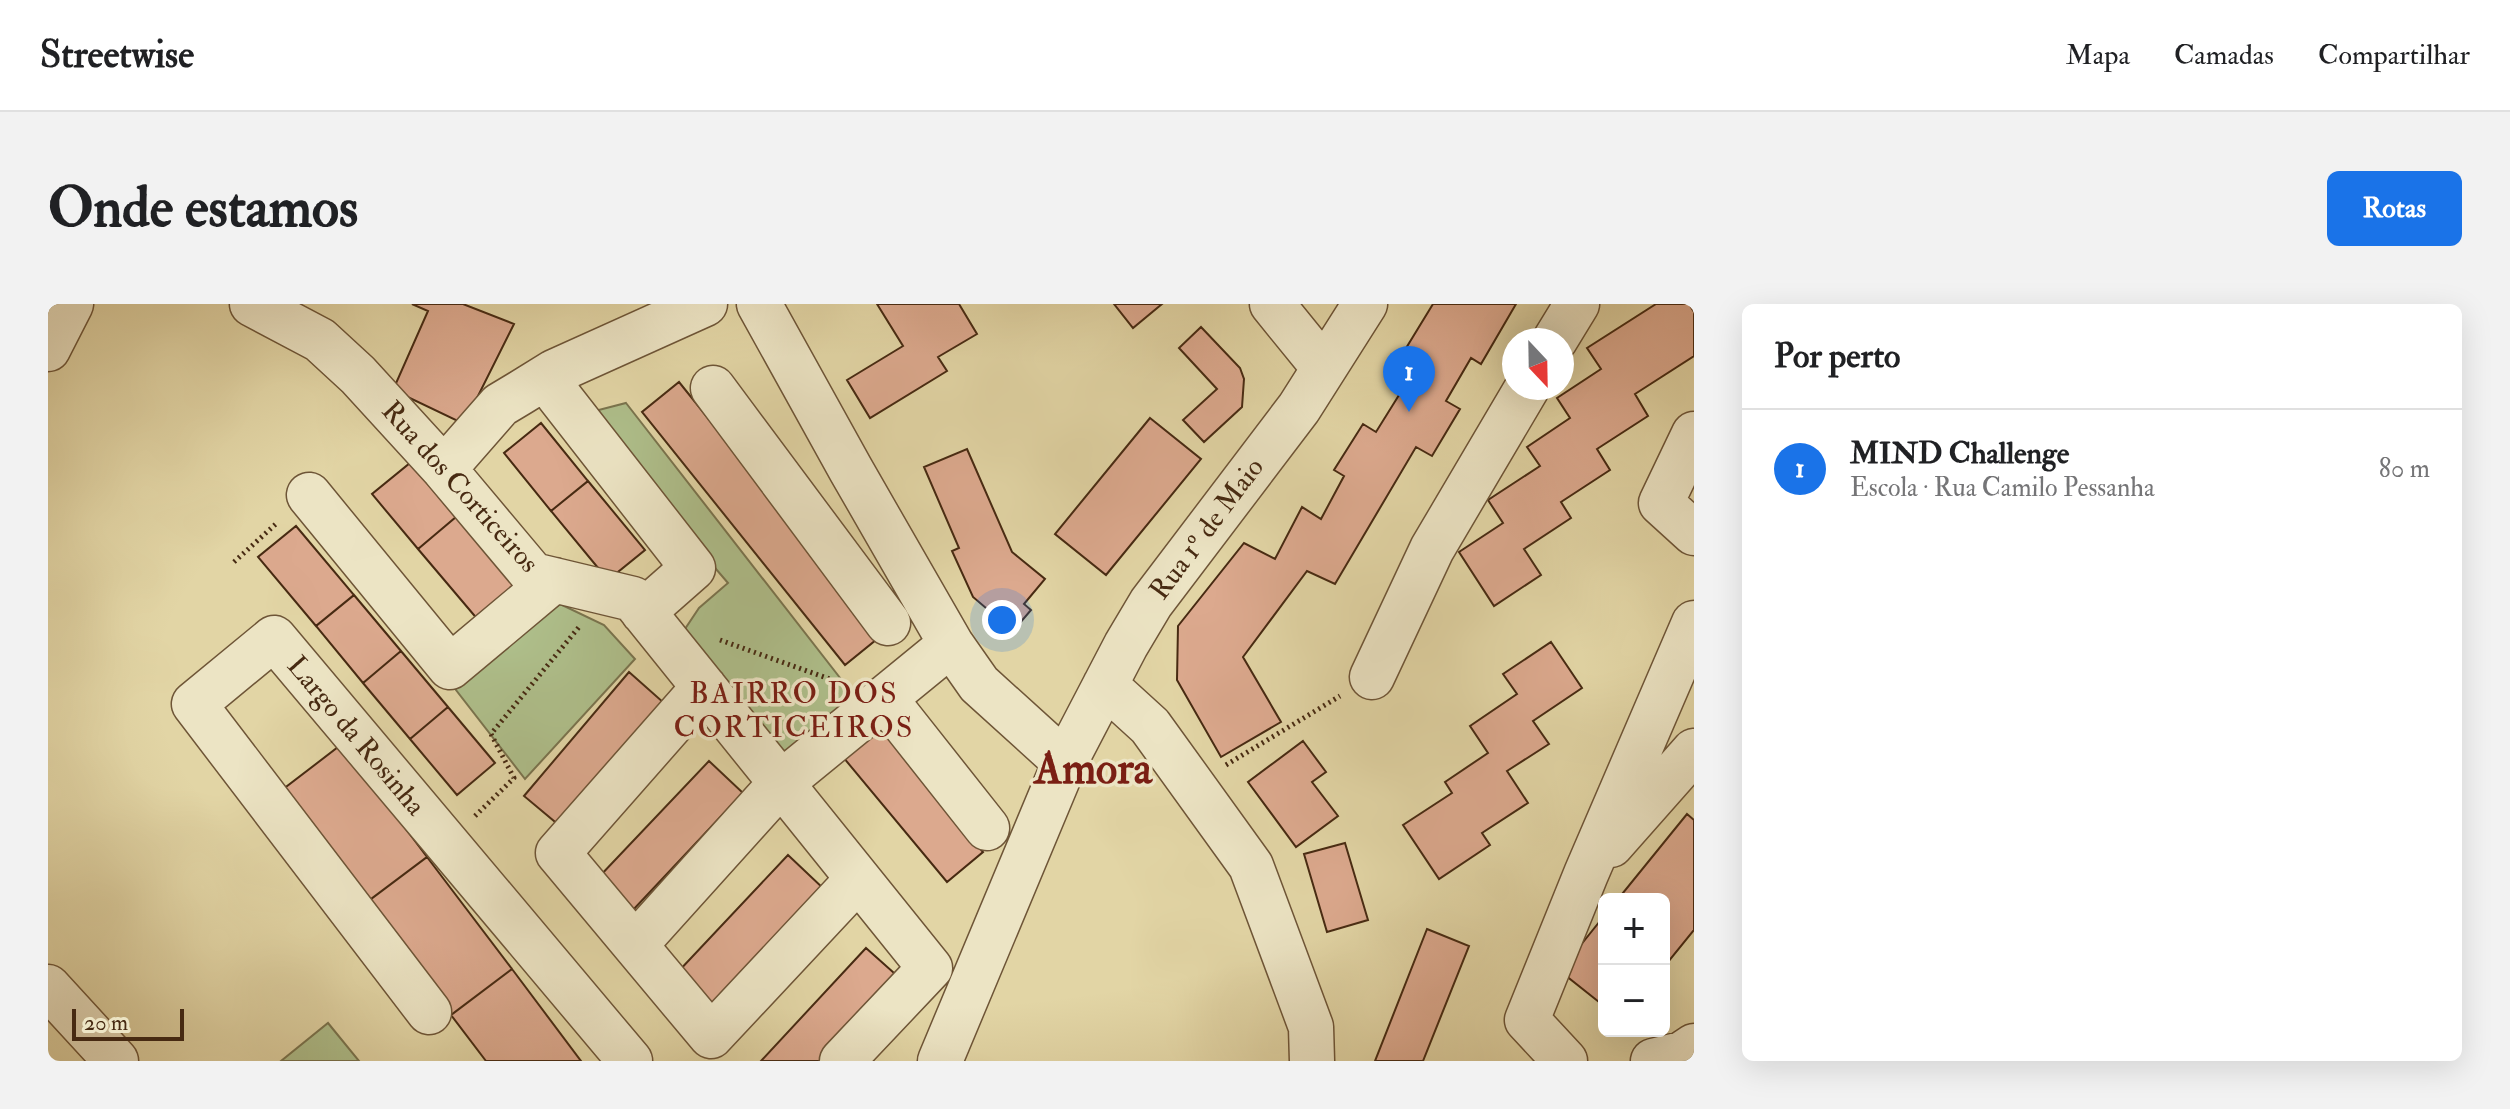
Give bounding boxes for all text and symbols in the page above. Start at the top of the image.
text: Streetwise [40,31,194,79]
text: Mapa [2066,38,2130,73]
text: Camadas [2174,38,2274,73]
text: Compartilhar [2318,38,2470,73]
button: Rotas [2327,171,2462,246]
text: Onde estamos [48,173,358,244]
north arrow [1502,328,1574,400]
text: Por perto [1774,335,1900,378]
pin: 1 [1383,346,1435,412]
street label: Rua dos Corticeiros [374,394,546,580]
text: MIND Challenge [1850,435,2069,472]
street label: Rua 1º de Maio [1142,451,1272,607]
text: 1 [1795,453,1805,485]
text: 80 m [2379,453,2430,485]
text: Escola · Rua Camilo Pessanha [1850,472,2155,504]
your location [982,600,1022,640]
street label: Largo da Rosinha [279,649,433,823]
district label: BAIRRO DOS CORTICEIROS [674,675,914,746]
district label: Amora [1032,742,1154,797]
map controls [1598,893,1670,1037]
button: + [1598,893,1670,965]
button: − [1598,965,1670,1037]
scale bar [72,1005,184,1041]
text: 20 m [84,1009,128,1037]

